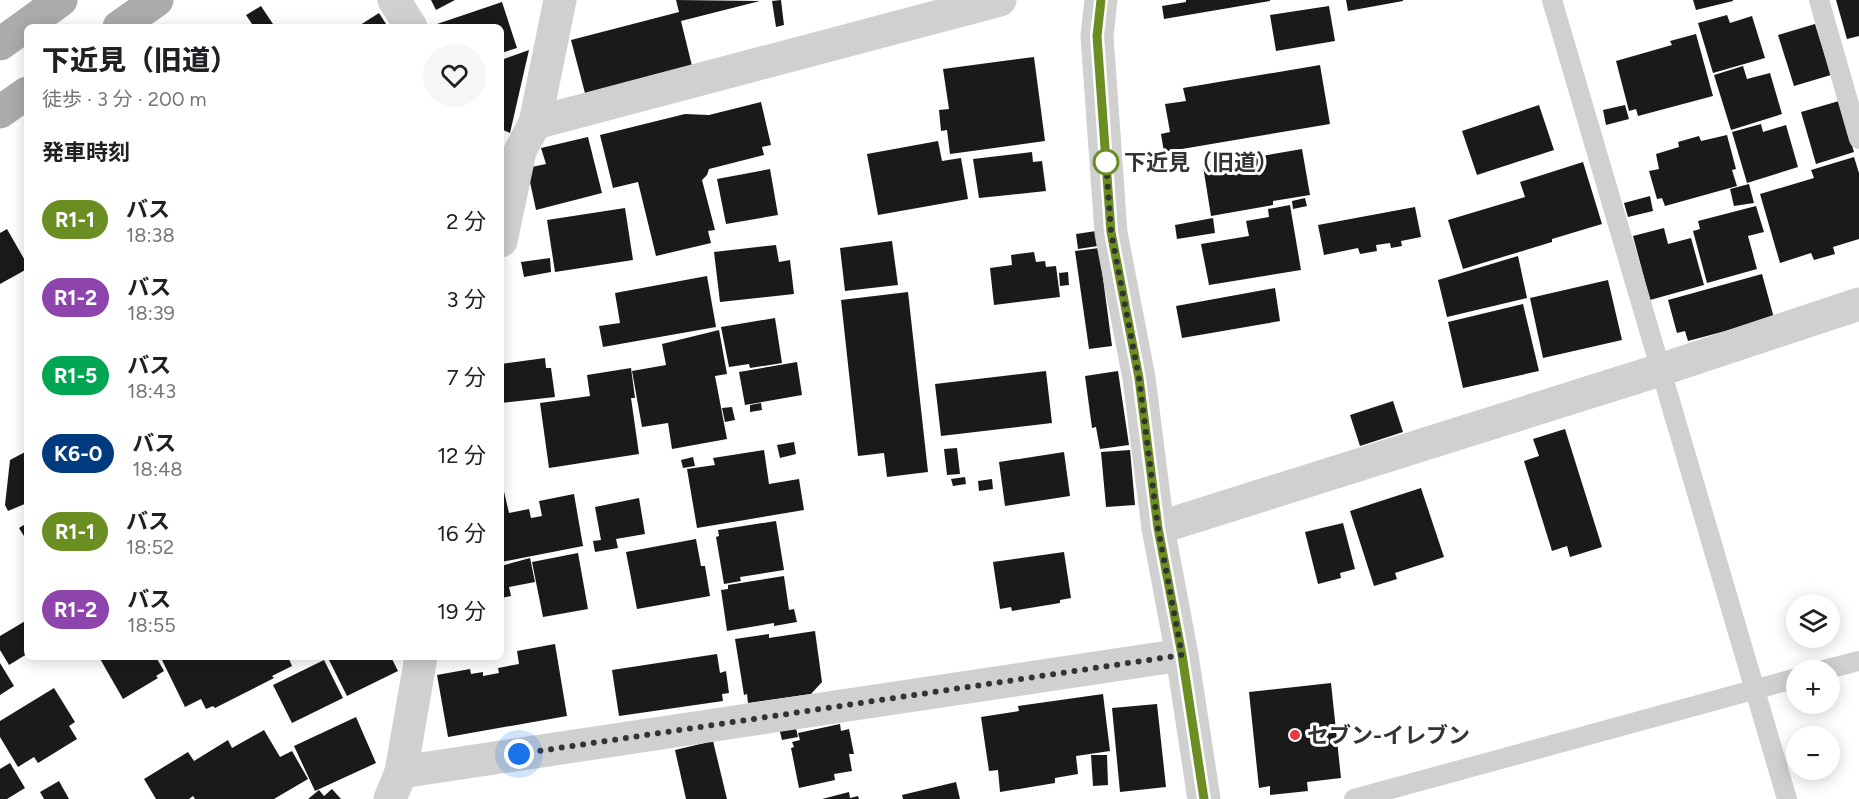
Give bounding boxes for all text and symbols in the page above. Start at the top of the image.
text: 下近見（旧道） [42,43,238,77]
button: heart [423,44,486,107]
text: 徒歩 · 3 分 · 200 m [42,87,207,111]
text: 発車時刻 [42,139,130,166]
marker: 下近見（旧道） [1093,149,1119,175]
place label: 下近見（旧道） [1124,149,1278,176]
text: バス [126,196,170,223]
text: R1-1 [55,207,95,232]
text: 2 分 [446,208,486,235]
text: 18:38 [126,223,175,247]
text: バス [127,274,171,301]
text: R1-2 [54,285,97,310]
text: 3 分 [447,286,486,313]
text: 18:39 [127,301,175,325]
text: バス [127,352,171,379]
text: R1-5 [54,363,97,388]
text: 7 分 [447,364,486,391]
text: 18:43 [127,379,176,403]
text: バス [132,430,176,457]
text: K6-0 [54,441,102,466]
text: 12 分 [437,442,486,469]
text: 18:48 [132,457,183,481]
text: バス [126,508,170,535]
text: R1-1 [55,519,95,544]
text: 16 分 [437,520,486,547]
text: 18:52 [126,535,174,559]
text: バス [127,586,171,613]
map controls [1786,594,1840,780]
button: layers [1786,594,1840,648]
text: R1-2 [54,597,97,622]
text: 19 分 [437,598,486,625]
text: 18:55 [127,613,176,637]
button: + [1786,660,1840,714]
place label: セブン-イレブン [1307,722,1470,749]
button: − [1786,726,1840,780]
marker: セブン-イレブン [1288,728,1302,742]
your location [504,739,534,769]

